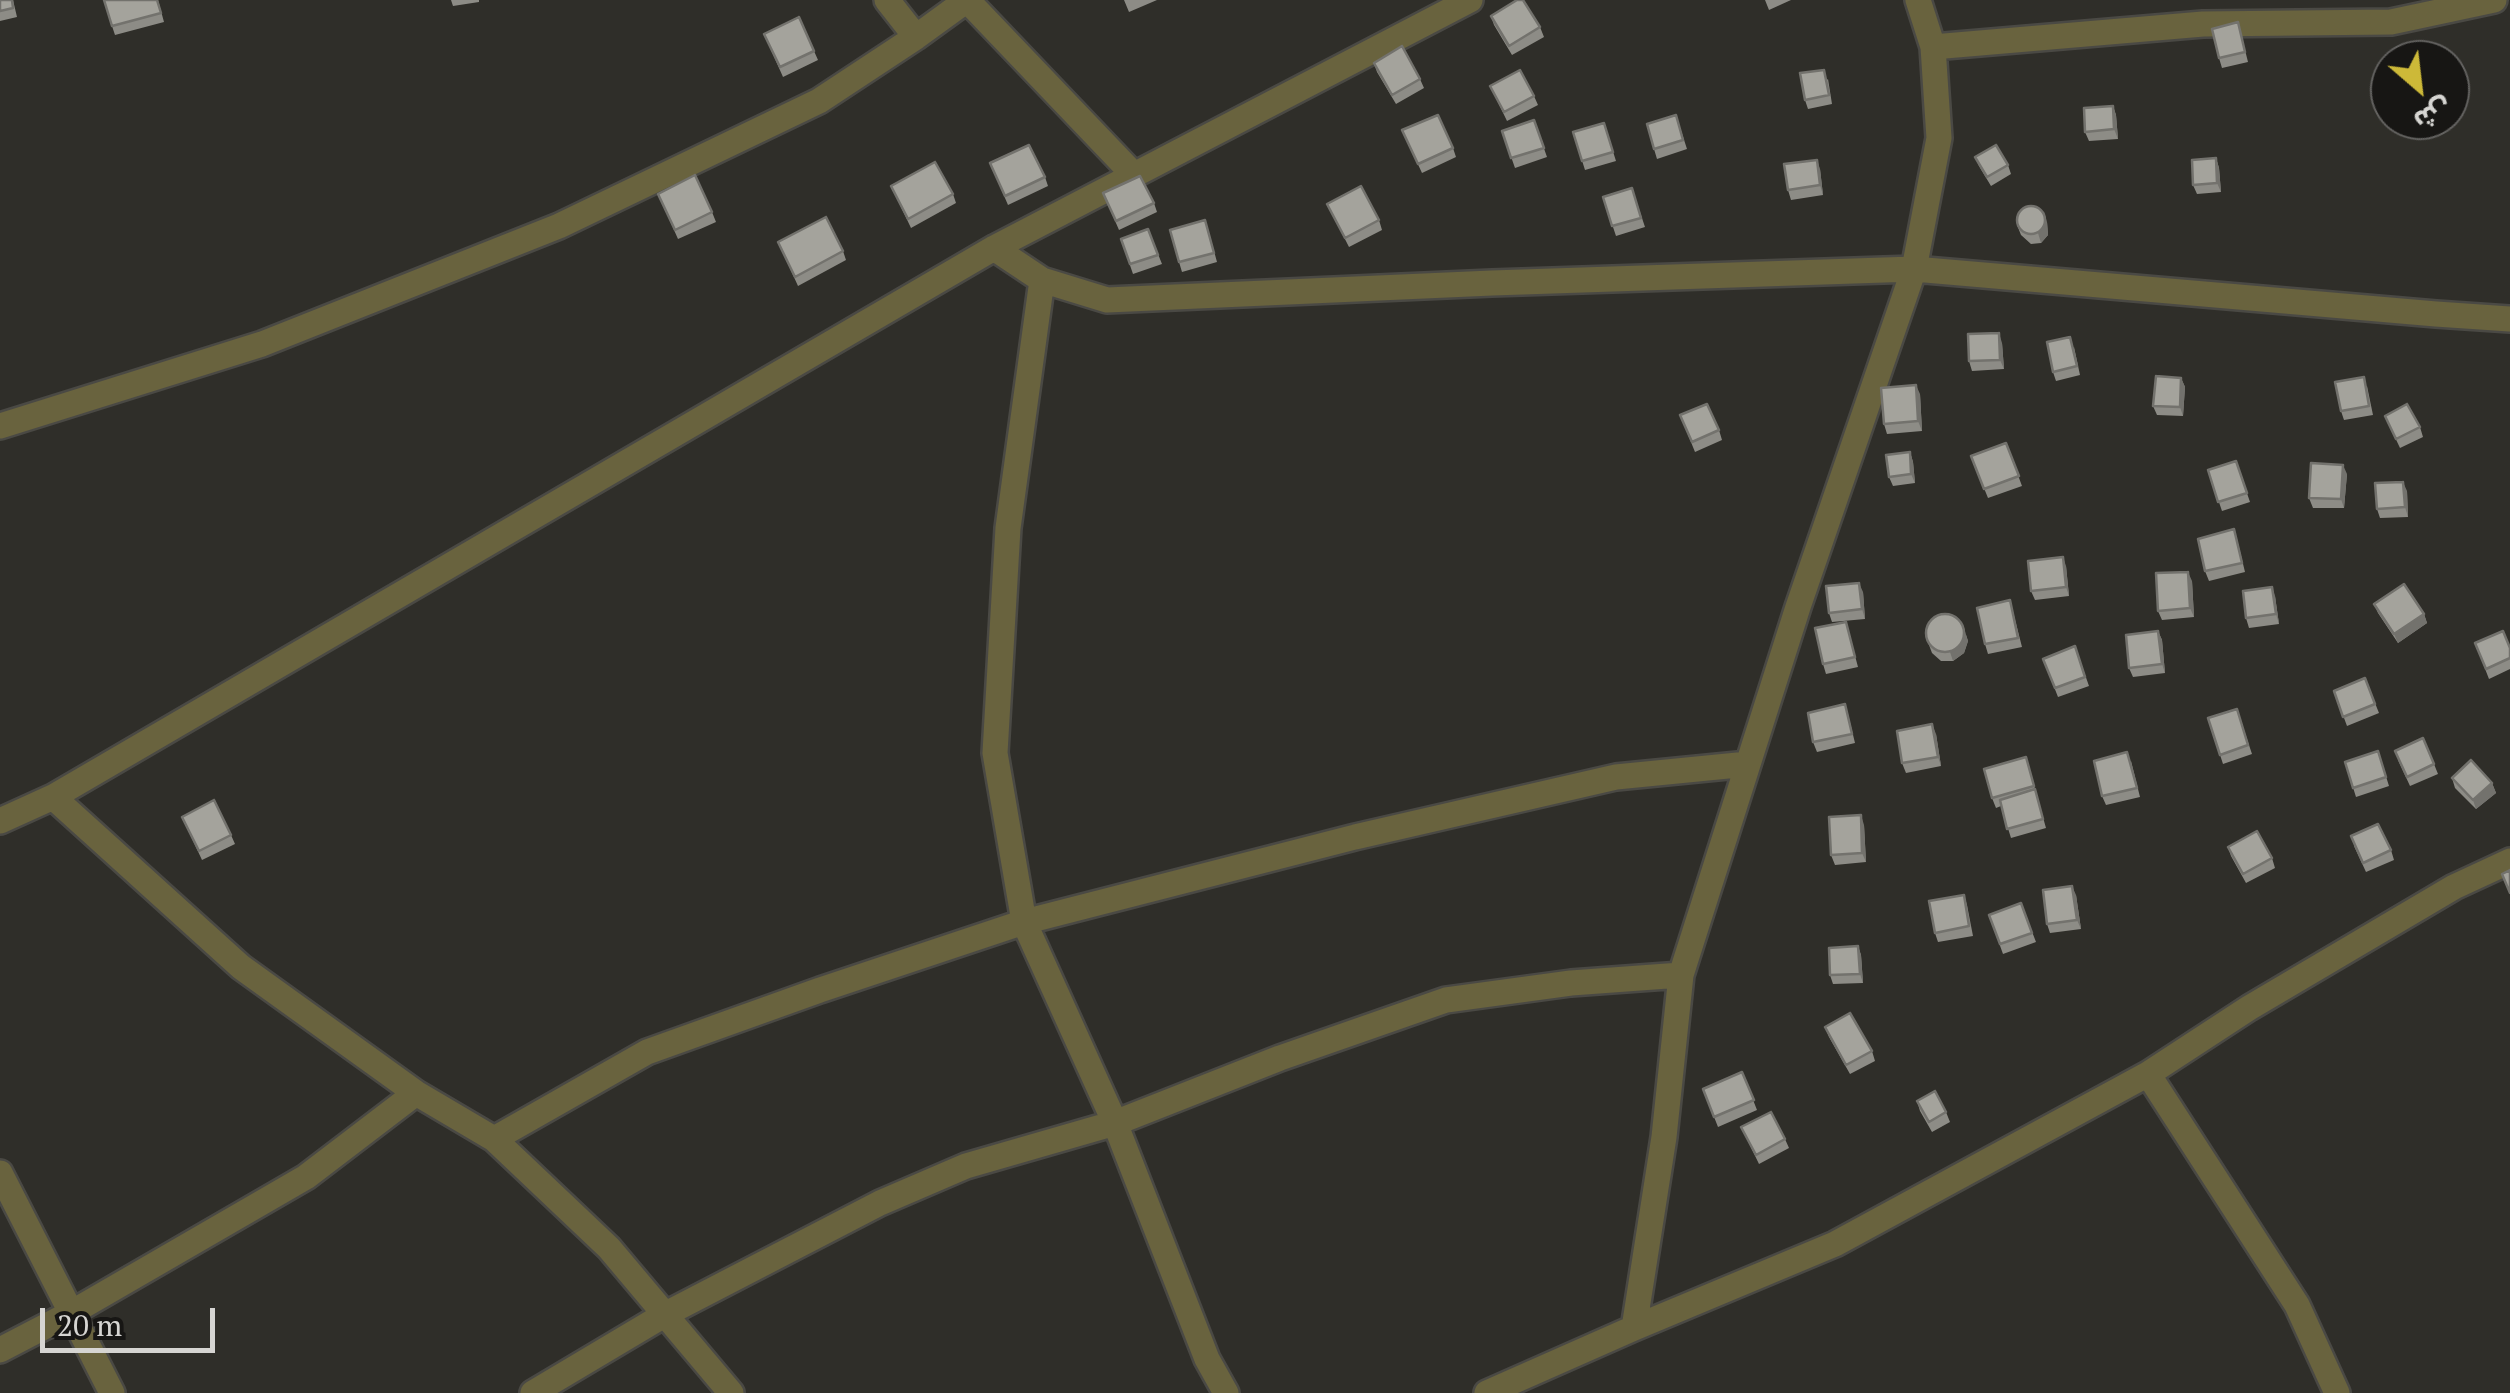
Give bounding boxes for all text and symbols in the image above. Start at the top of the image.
north arrow [2370,40,2470,140]
text: ش [2408,90,2459,141]
scale bar [45,1288,220,1350]
text: 20 m [57,1305,122,1345]

